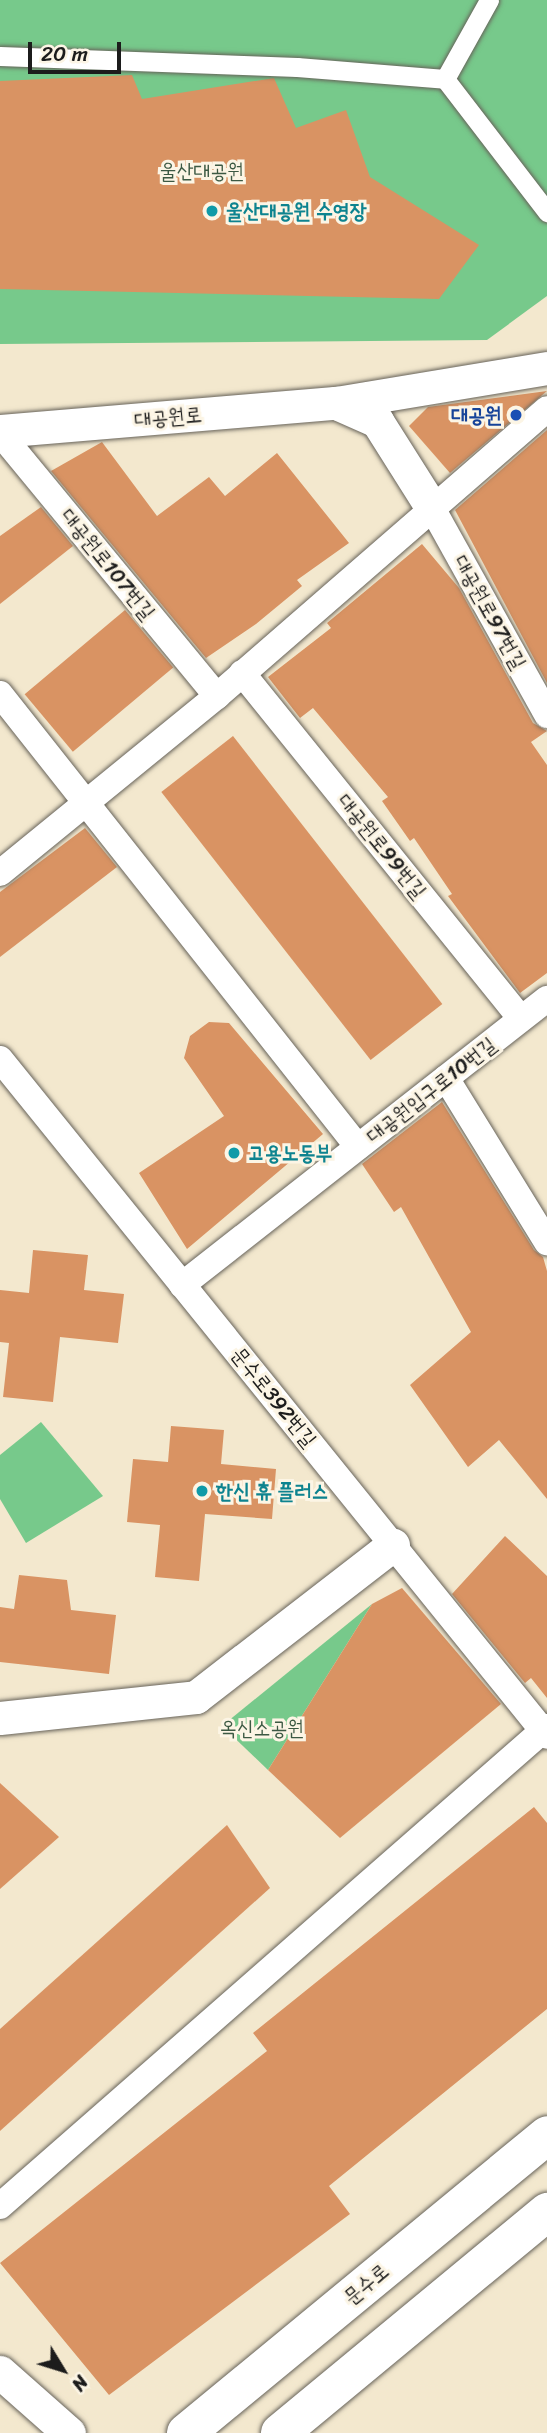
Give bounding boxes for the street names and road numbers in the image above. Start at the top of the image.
street label: 대공원로 [133,402,203,432]
street label: 대공원로107번길 [56,503,160,625]
street label: 대공원로97번길 [448,551,532,673]
street label: 대공원로99번길 [332,789,432,903]
street label: 대공원입구로10번길 [361,1032,501,1148]
street label: 문수로392번길 [226,1342,322,1452]
street label: 문수로 [338,2258,394,2310]

